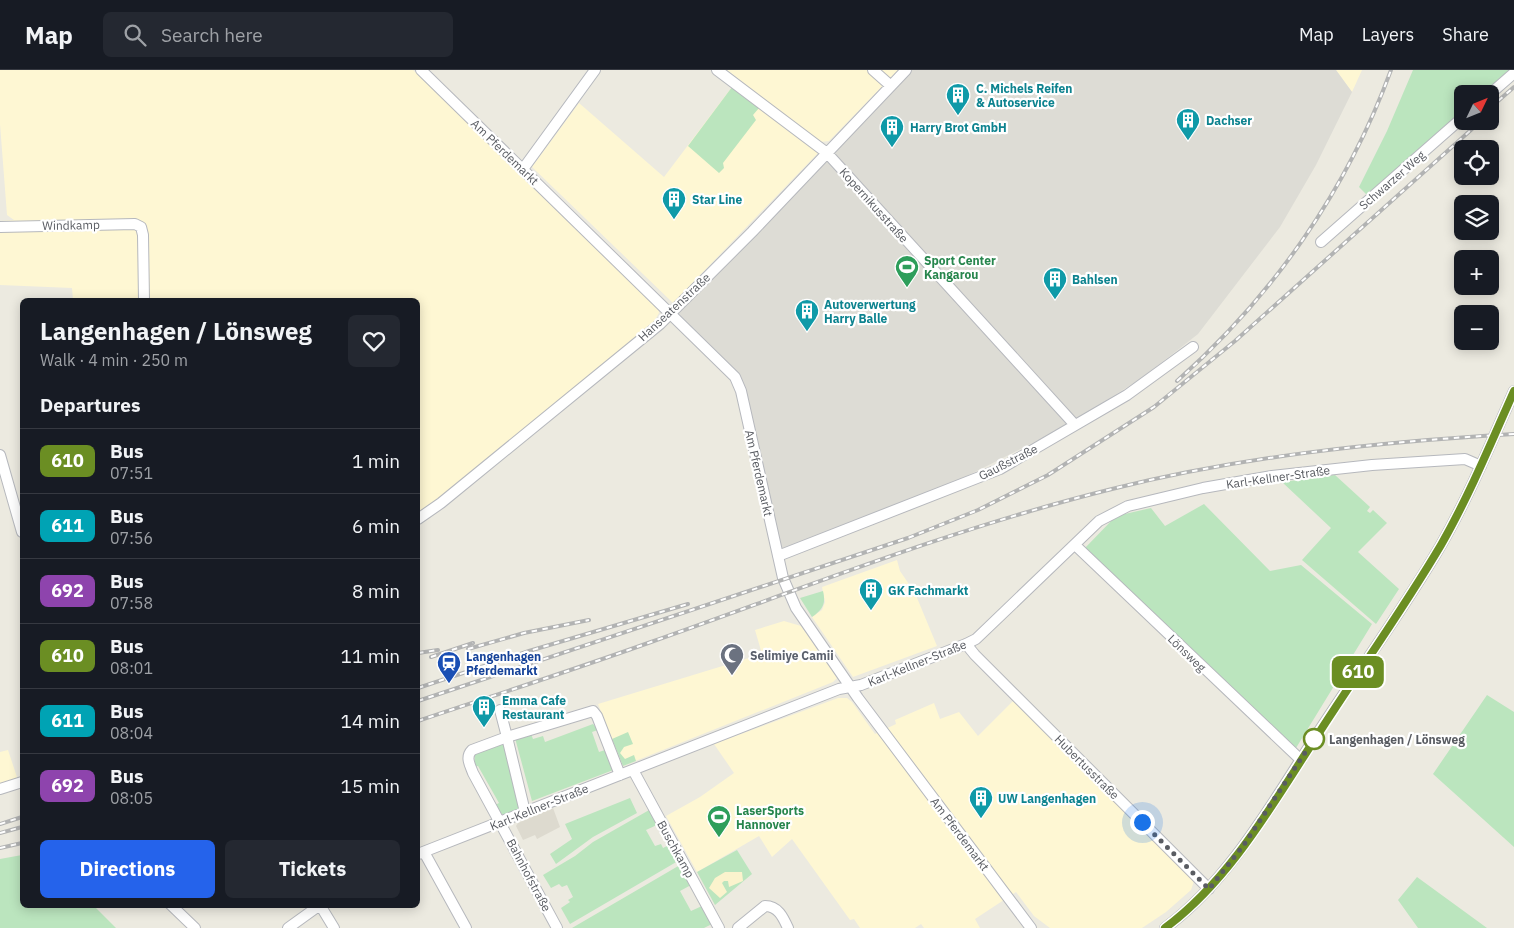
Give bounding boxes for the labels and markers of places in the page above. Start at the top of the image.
place label: C. Michels Reifen & Autoservice [976,81,1073,110]
building icon: C. Michels Reifen & Autoservice [945,82,971,116]
building icon: Dachser [1175,107,1201,141]
place label: Dachser [1206,113,1252,128]
building icon: Harry Brot GmbH [879,114,905,148]
place label: Harry Brot GmbH [910,120,1007,135]
building icon: Star Line [661,186,687,220]
place label: Star Line [692,192,742,207]
place label: Sport Center Kangarou [924,253,996,282]
sports icon: Sport Center Kangarou [894,254,920,288]
building icon: Bahlsen [1042,266,1068,300]
place label: Bahlsen [1072,272,1118,287]
place label: Autoverwertung Harry Balle [824,297,916,326]
building icon: Autoverwertung Harry Balle [794,298,820,332]
building icon: GK Fachmarkt [858,577,884,611]
place label: GK Fachmarkt [888,583,969,598]
mosque icon: Selimiye Camii [719,642,745,676]
place label: Selimiye Camii [750,648,834,663]
place label: Langenhagen Pferdemarkt [466,649,541,678]
station icon: Langenhagen Pferdemarkt [436,650,462,684]
place label: Emma Cafe Restaurant [502,693,566,722]
building icon: Emma Cafe Restaurant [471,694,497,728]
marker: Langenhagen / Lönsweg [1303,728,1325,750]
place label: Langenhagen / Lönsweg [1329,732,1465,747]
building icon: UW Langenhagen [968,785,994,819]
place label: UW Langenhagen [998,791,1096,806]
place label: LaserSports Hannover [736,803,804,832]
sports icon: LaserSports Hannover [706,804,732,838]

